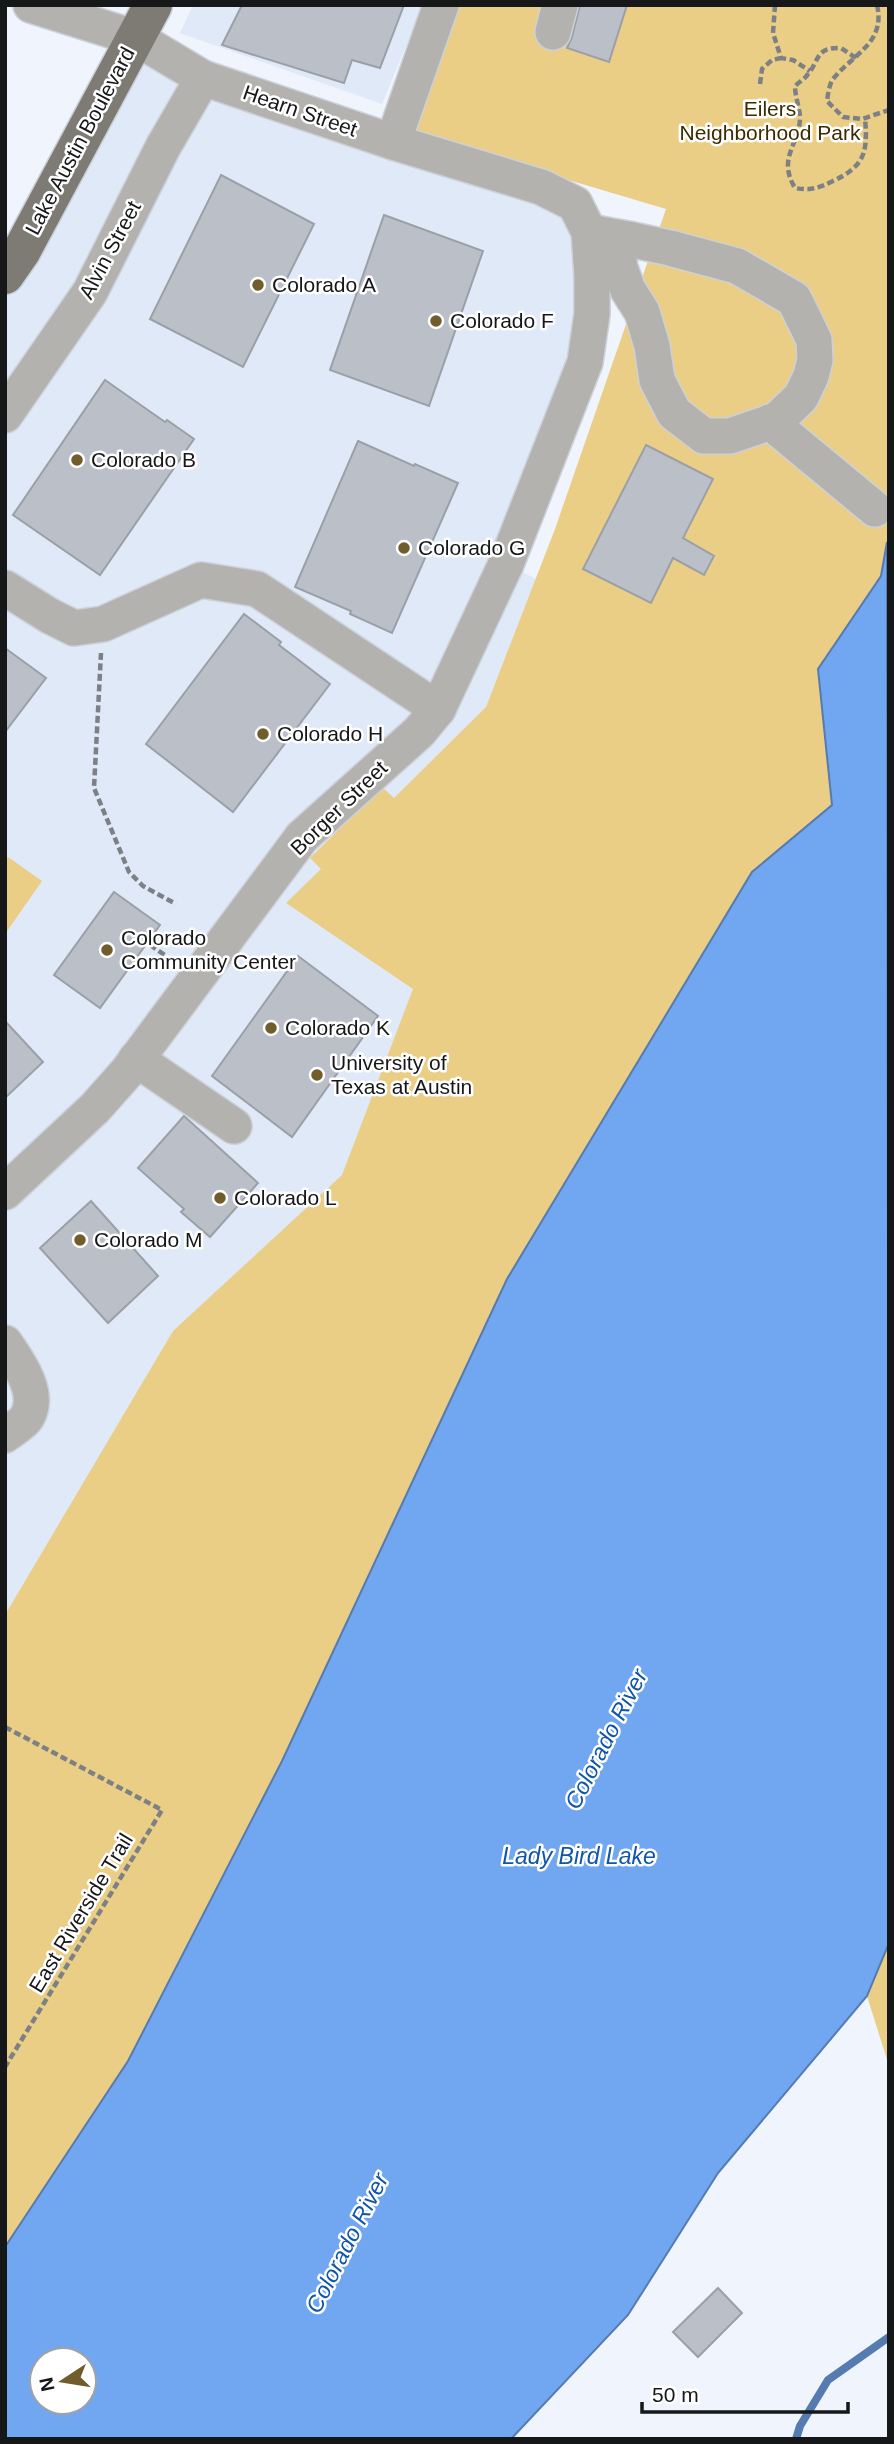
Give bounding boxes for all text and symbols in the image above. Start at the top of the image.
street label: Lake Austin Boulevard [20,43,139,238]
street label: Hearn Street [240,80,360,141]
park label: Eilers Neighborhood Park [680,97,861,144]
street label: Alvin Street [74,197,145,303]
place label: Colorado A [272,273,376,296]
marker: Colorado A [250,277,266,293]
place label: Colorado F [450,309,554,332]
marker: Colorado F [428,313,444,329]
place label: Colorado B [91,448,196,471]
marker: Colorado B [69,452,85,468]
place label: Colorado G [418,536,525,559]
marker: Colorado G [396,540,412,556]
place label: Colorado H [277,722,383,745]
marker: Colorado H [255,726,271,742]
street label: Borger Street [286,756,392,859]
place label: Colorado Community Center [121,926,296,973]
marker: Colorado Community Center [99,942,115,958]
place label: Colorado K [285,1016,390,1039]
marker: Colorado K [263,1020,279,1036]
place label: University of Texas at Austin [331,1051,472,1098]
marker: University of Texas at Austin [309,1067,325,1083]
place label: Colorado L [234,1186,337,1209]
marker: Colorado L [212,1190,228,1206]
place label: Colorado M [94,1228,203,1251]
marker: Colorado M [72,1232,88,1248]
water label: Colorado River [560,1664,653,1813]
street label: East Riverside Trail [24,1829,137,1996]
water label: Lady Bird Lake [502,1843,656,1869]
water label: Colorado River [301,2168,394,2317]
north arrow [28,2346,98,2416]
scale bar [642,2370,848,2414]
text: N [35,2376,59,2393]
text: 50 m [652,2383,699,2406]

